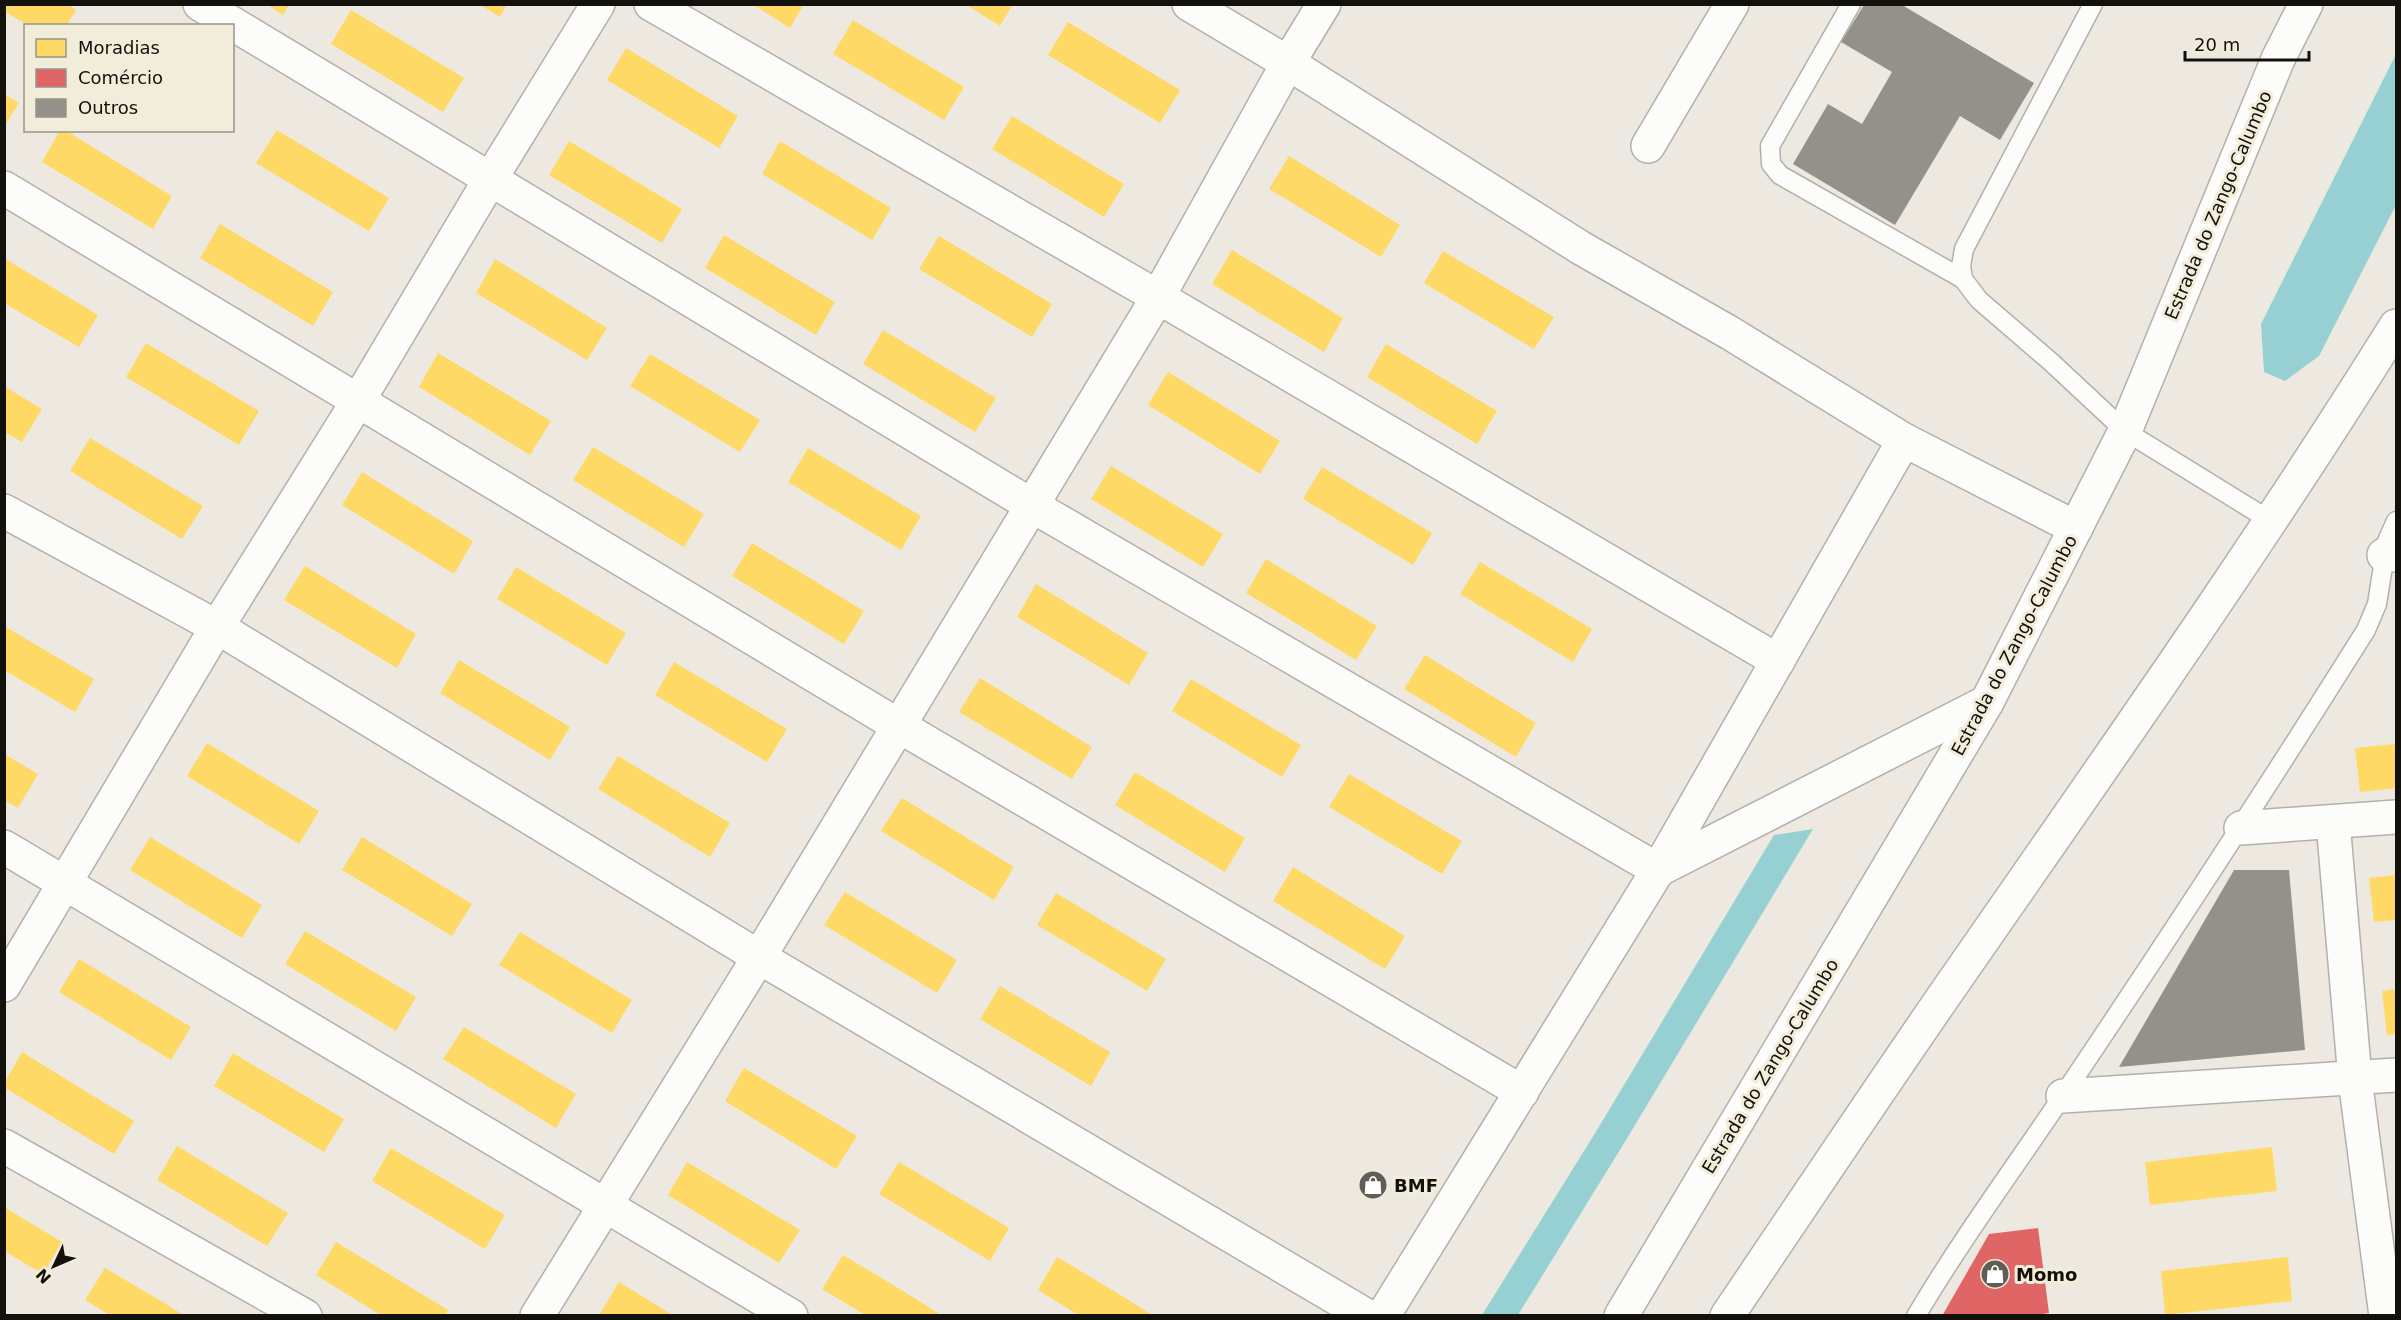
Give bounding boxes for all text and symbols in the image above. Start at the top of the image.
legend [24,24,234,132]
scale bar [2185,24,2310,62]
text: 20 m [2194,34,2240,55]
text: Moradias [78,37,160,58]
text: Comércio [78,67,163,88]
street label: Estrada do Zango-Calumbo [2160,87,2276,323]
text: Outros [78,97,138,118]
street label: Estrada do Zango-Calumbo [1947,531,2081,759]
street label: Estrada do Zango-Calumbo [1697,955,1843,1177]
shop icon: BMF [1357,1169,1389,1201]
place label: BMF [1394,1175,1438,1196]
north arrow [24,1236,84,1296]
shop icon: Momo [1979,1258,2011,1290]
place label: Momo [2016,1264,2077,1285]
text: N [32,1265,55,1287]

